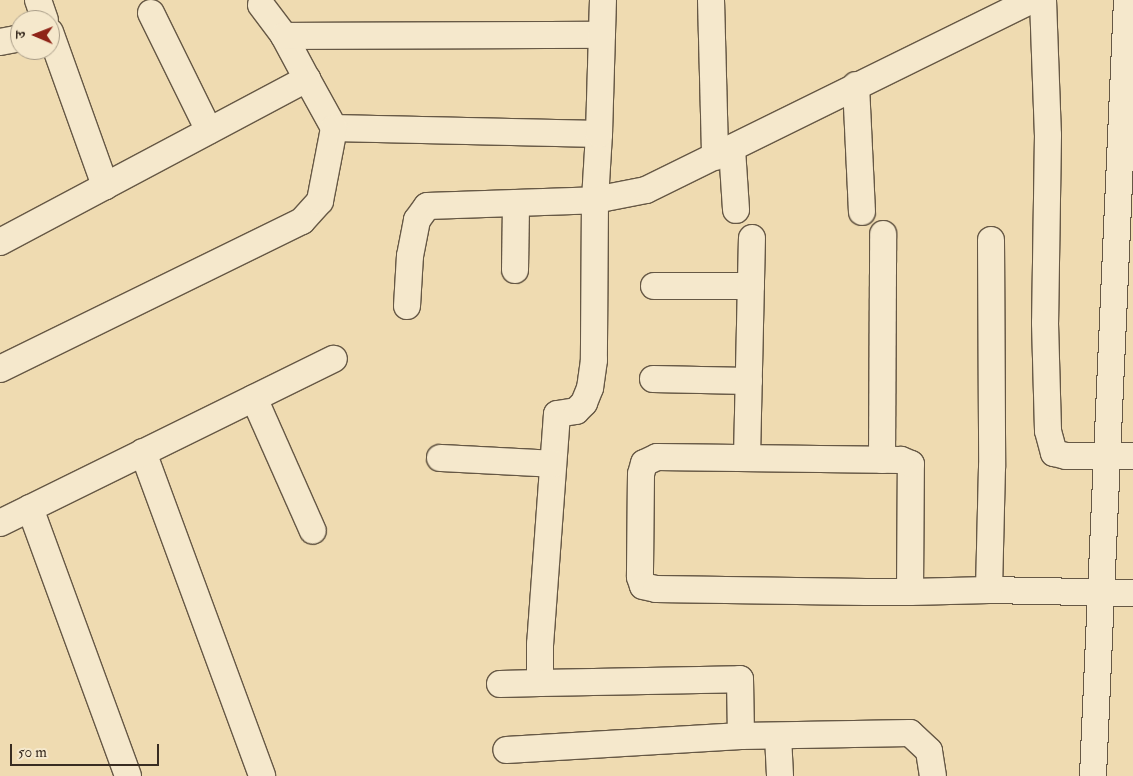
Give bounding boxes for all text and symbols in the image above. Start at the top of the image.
north arrow [10,10,60,60]
text: उ [12,31,29,38]
scale bar [12,734,161,766]
text: 50 m [18,743,47,762]

